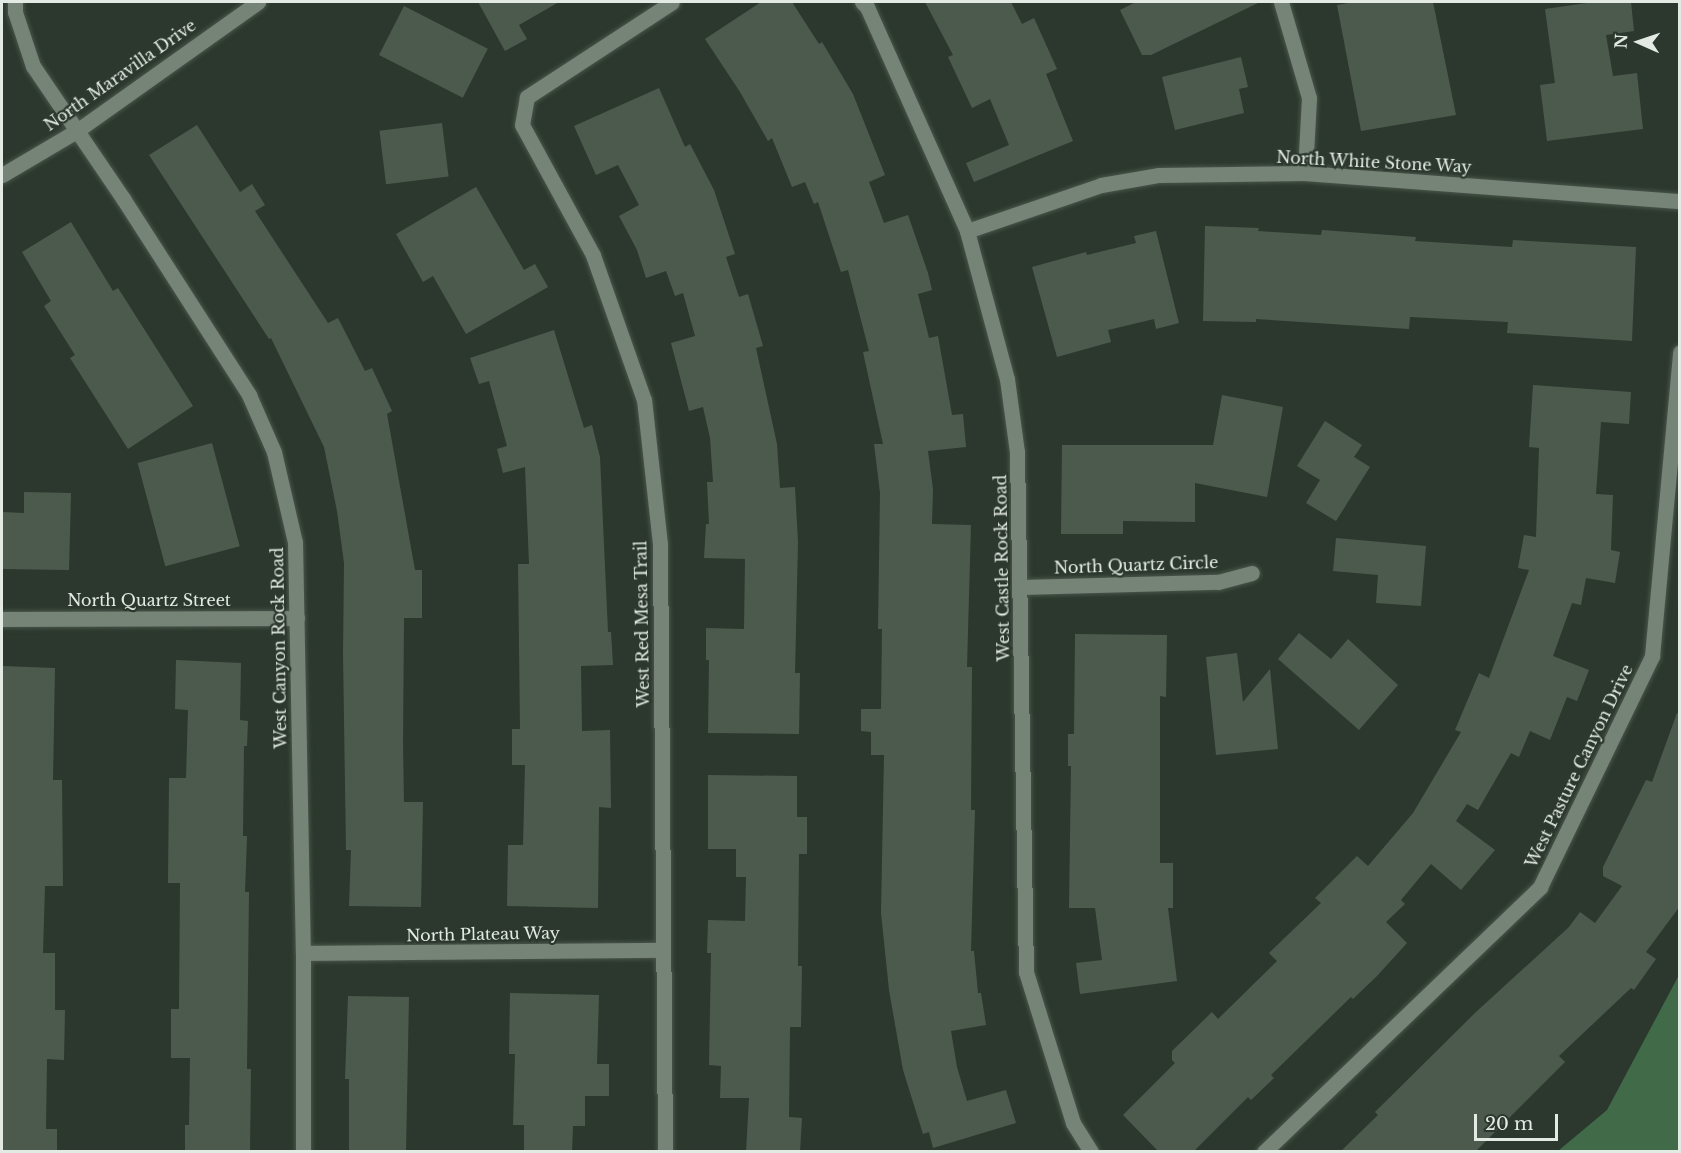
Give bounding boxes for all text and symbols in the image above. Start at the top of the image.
north arrow [1609,12,1669,72]
street label: North Maravilla Drive [40,15,200,135]
text: N [1611,33,1631,49]
street label: North White Stone Way [1275,147,1473,177]
street label: West Castle Rock Road [991,474,1013,662]
street label: West Red Mesa Trail [631,540,653,708]
street label: West Canyon Rock Road [268,547,290,749]
street label: North Quartz Circle [1054,553,1218,577]
street label: North Quartz Street [67,590,231,610]
street label: West Pasture Canyon Drive [1521,661,1637,871]
street label: North Plateau Way [406,923,560,945]
scale bar [1477,1102,1561,1140]
text: 20 m [1485,1113,1533,1135]

